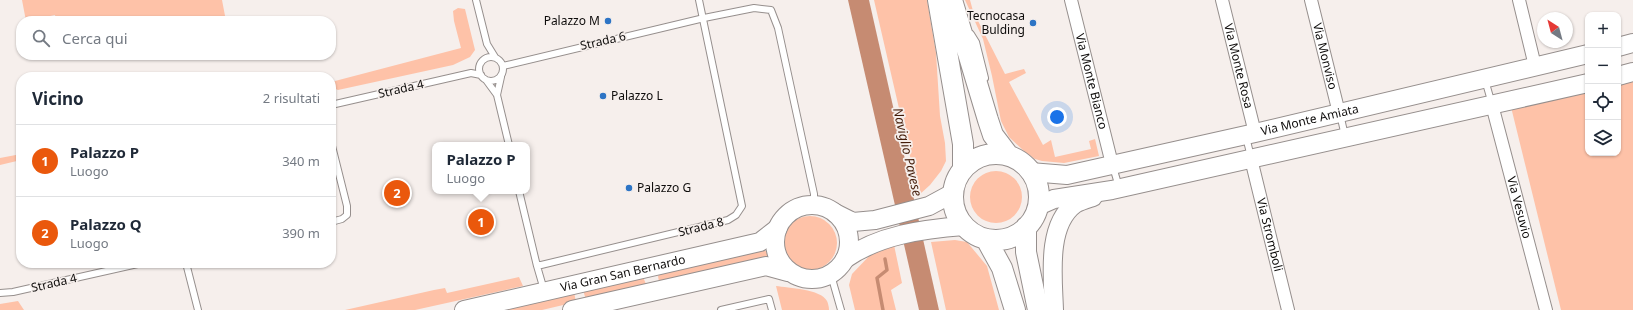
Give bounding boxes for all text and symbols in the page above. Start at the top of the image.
place label: Tecnocasa Bulding [967,7,1025,38]
place label: Palazzo M [544,12,600,29]
north arrow [1537,12,1573,48]
map controls [1585,12,1621,156]
button: + [1585,12,1621,48]
search box [16,16,336,60]
marker: Palazzo M [603,16,613,26]
marker: Tecnocasa Bulding [1028,18,1038,28]
street label: Via Monviso [1309,21,1342,91]
street label: Via Monte Rosa [1220,22,1258,110]
icon: search [30,27,52,49]
street label: Strada 6 [578,27,628,54]
text: Cerca qui [62,28,128,48]
street label: Via Monte Bianco [1072,32,1112,131]
button: − [1585,48,1621,84]
street label: Strada 4 [376,75,426,102]
button: locate [1585,84,1621,120]
text: Vicino [32,87,84,110]
place label: Palazzo L [611,87,663,104]
text: 2 risultati [263,89,320,107]
marker: Palazzo L [598,91,608,101]
street label: Via Monte Amiata [1259,100,1360,139]
water label: Naviglio Pavese [889,106,927,199]
your location [1047,107,1067,127]
button: layers [1585,120,1621,156]
text: Palazzo P [70,142,139,162]
popup [432,142,530,194]
text: Palazzo P [446,149,516,169]
text: 1 [41,152,49,170]
text: 340 m [282,152,320,170]
text: Luogo [70,162,109,180]
text: Luogo [446,169,485,187]
street label: Via Vesuvio [1503,174,1536,240]
pin: 2 [384,178,410,208]
place label: Palazzo G [637,179,691,196]
marker: Palazzo G [624,183,634,193]
street label: Via Stromboli [1253,196,1287,273]
pin: 1 [468,207,494,237]
street label: Strada 8 [676,213,726,240]
text: Palazzo Q [70,214,142,234]
text: 2 [41,224,49,242]
text: 390 m [282,224,320,242]
text: Luogo [70,234,109,252]
street label: Via Gran San Bernardo [559,250,687,296]
street label: Strada 4 [29,269,79,296]

